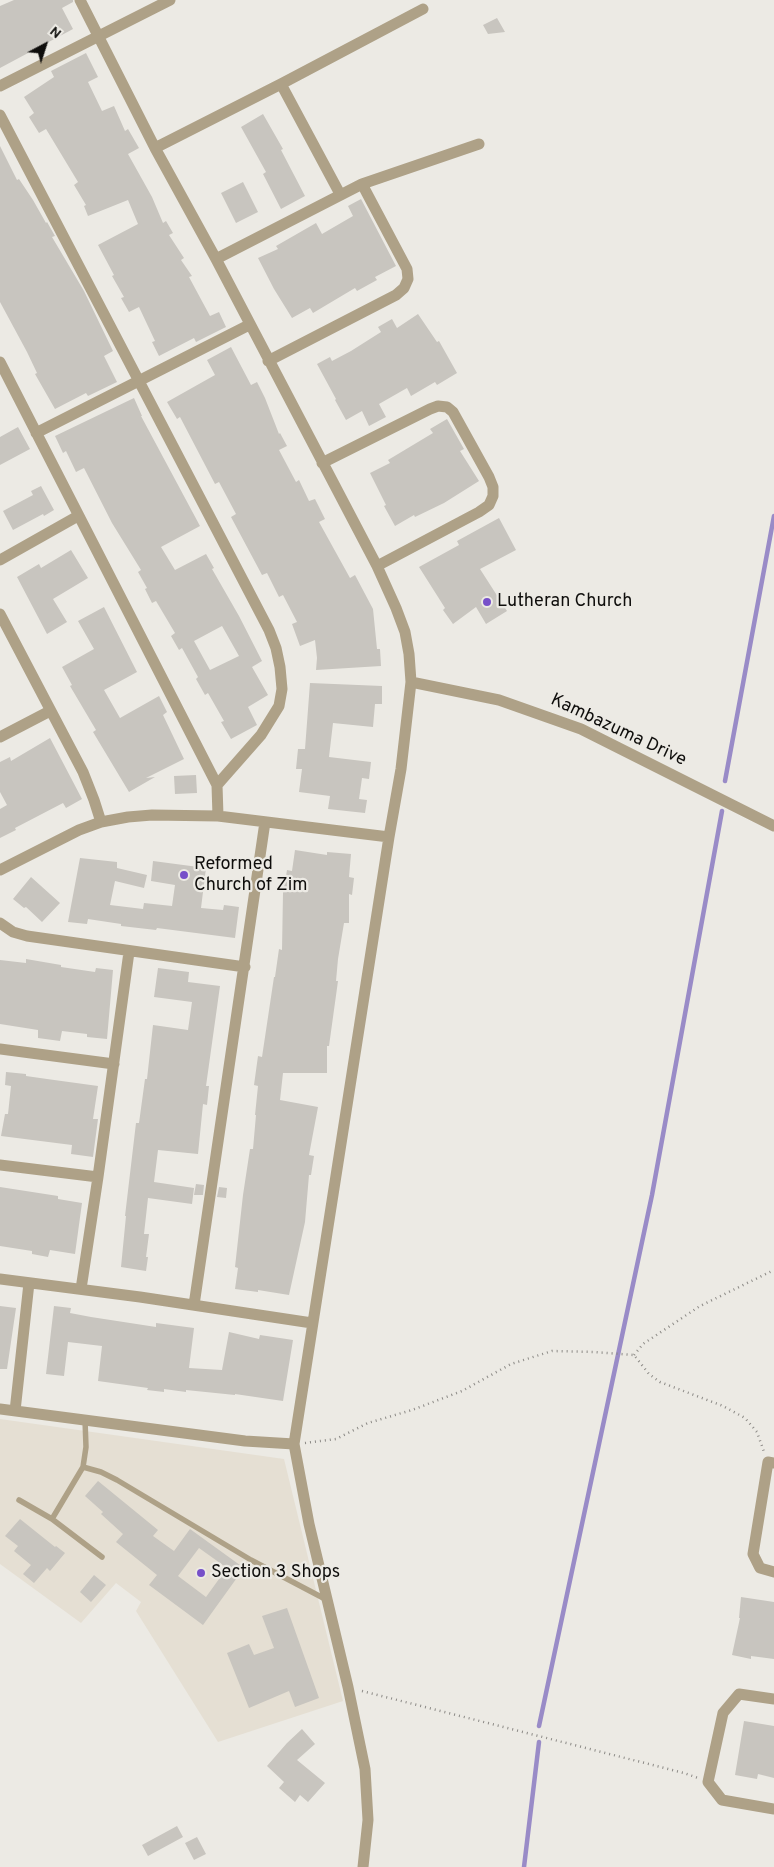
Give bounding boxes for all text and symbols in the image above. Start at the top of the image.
north arrow [20,20,70,70]
text: N [46,23,64,43]
place label: Lutheran Church [497,591,632,613]
marker: Lutheran Church [481,596,493,608]
street label: Kambazuma Drive [547,690,689,772]
place label: Reformed Church of Zim [194,854,308,896]
marker: Reformed Church of Zim [178,869,190,881]
place label: Section 3 Shops [211,1562,340,1584]
marker: Section 3 Shops [195,1567,207,1579]

